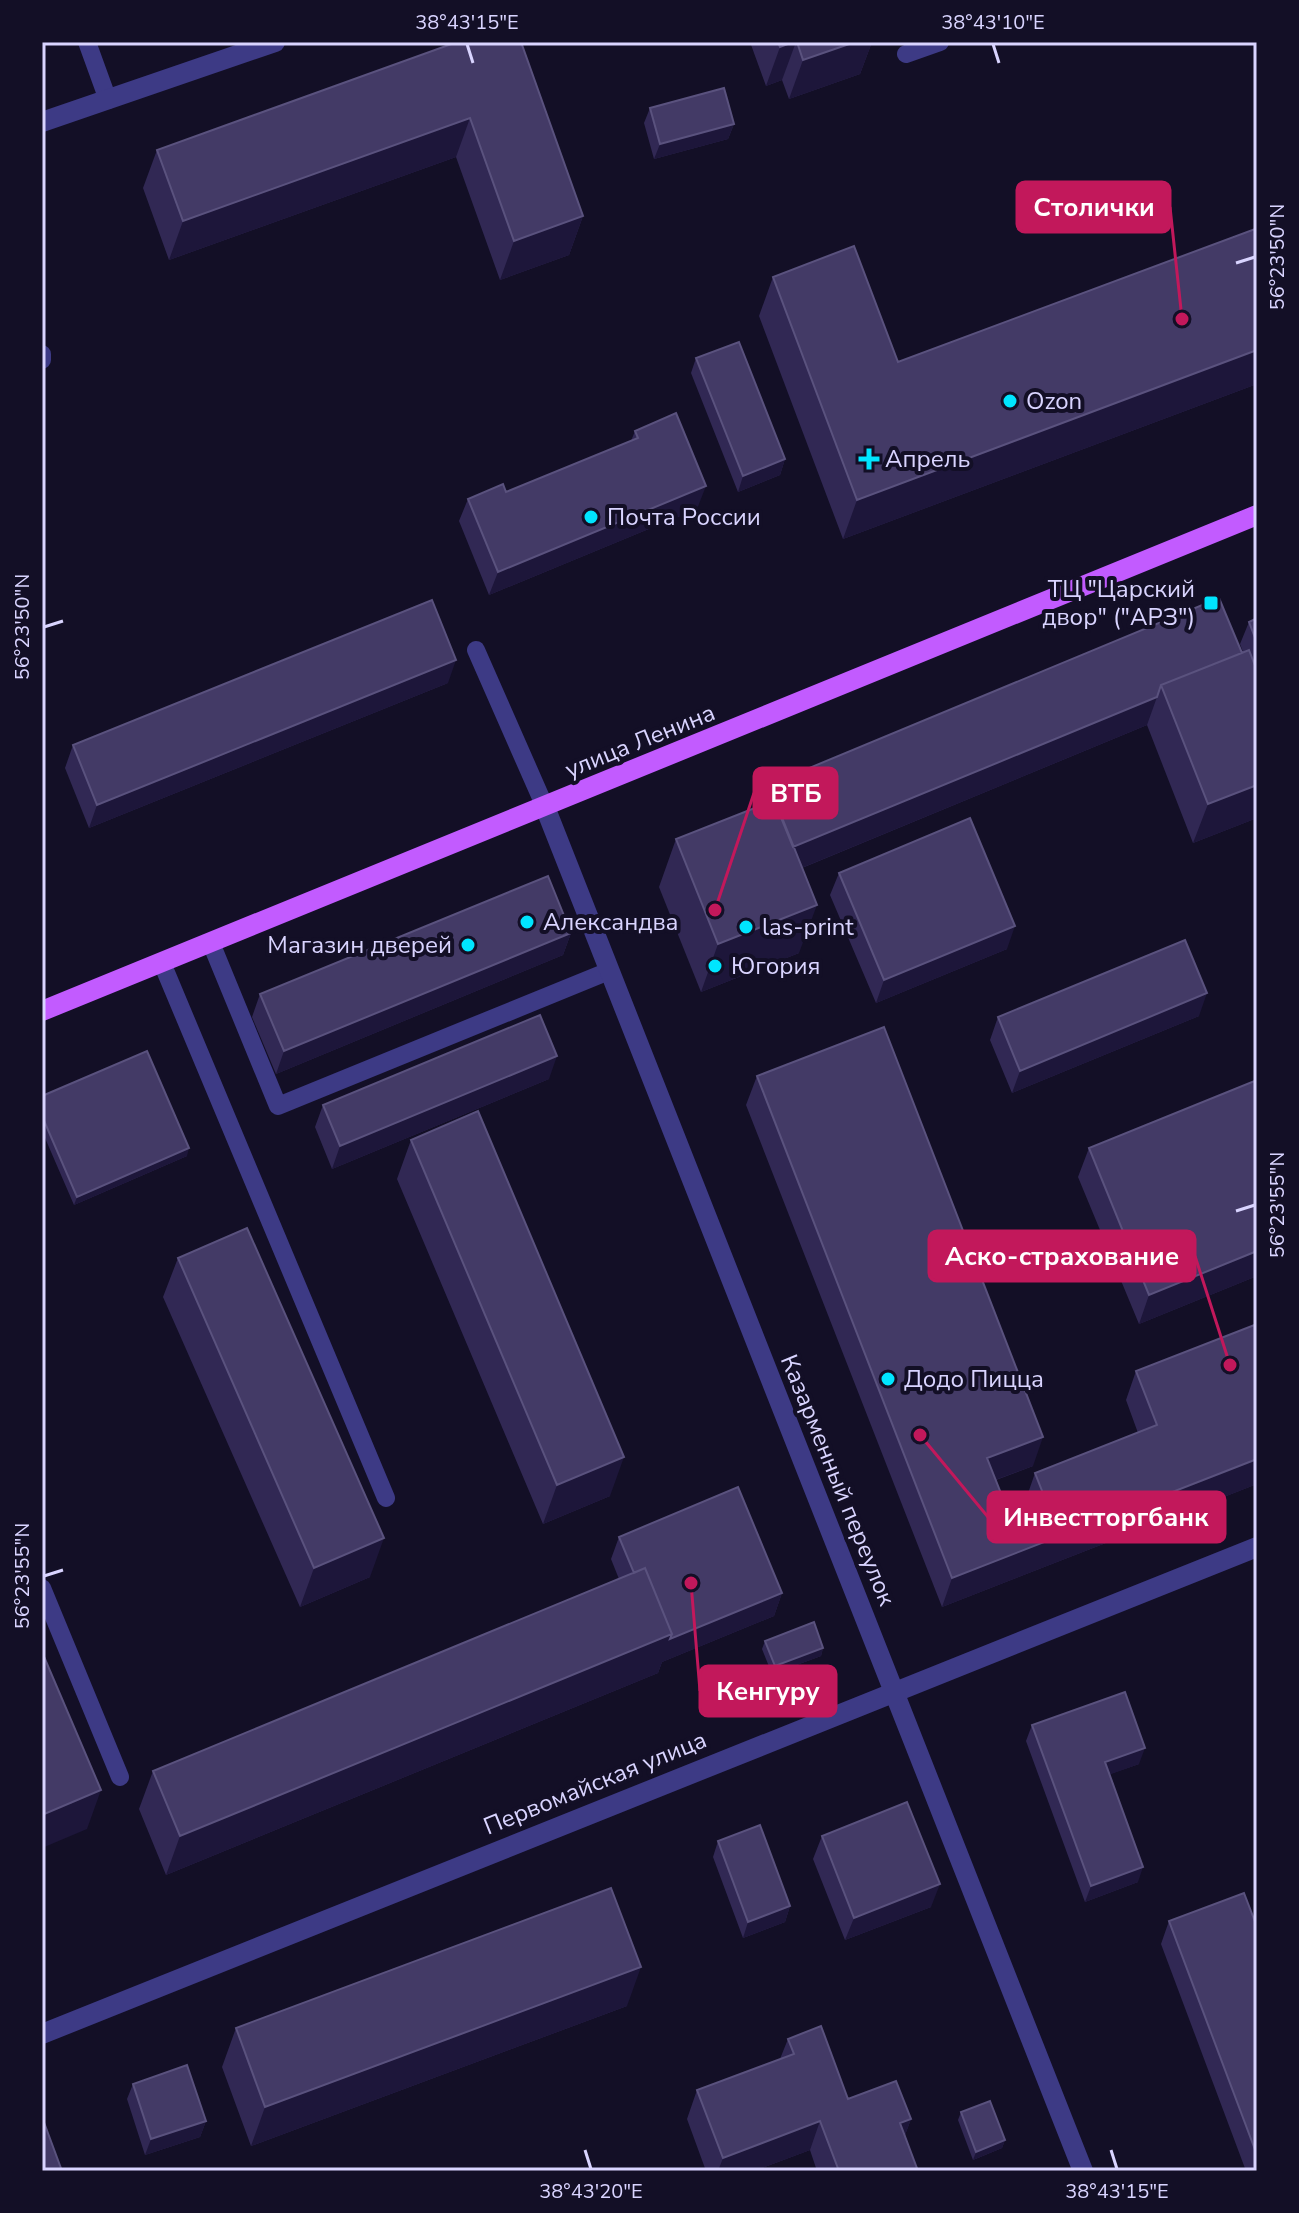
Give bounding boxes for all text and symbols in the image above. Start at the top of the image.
text: 38°43'15"E [415,9,519,36]
text: 38°43'10"E [941,9,1045,36]
callout: Столички [1017,182,1170,232]
text: Столички [1033,190,1155,225]
text: 56°23'50"N [1264,204,1291,310]
place label: Ozon [1026,385,1082,417]
marker: Ozon [1001,392,1019,410]
place label: Апрель [885,443,970,475]
marker: Апрель [860,450,878,468]
place label: Почта России [607,501,761,533]
marker: Почта России [582,508,600,526]
place label: ТЦ "Царский двор" ("АРЗ") [1042,573,1195,633]
text: 56°23'50"N [9,574,36,680]
marker: ТЦ "Царский двор" ("АРЗ") [1202,594,1220,612]
street label: улица Ленина [560,696,720,786]
callout: ВТБ [754,768,837,818]
text: ВТБ [770,776,822,811]
place label: Александва [543,906,679,938]
place label: las-print [762,911,854,943]
marker: Александва [518,913,536,931]
marker: las-print [737,918,755,936]
place label: Магазин дверей [267,929,452,961]
marker: Магазин дверей [459,936,477,954]
place label: Югория [731,950,821,982]
marker: Югория [706,957,724,975]
text: 56°23'55"N [1264,1152,1291,1258]
callout: Аско-страхование [929,1231,1195,1281]
text: Аско-страхование [945,1239,1179,1274]
street label: Казарменный переулок [773,1350,903,1611]
place label: Додо Пицца [904,1363,1044,1395]
marker: Додо Пицца [879,1370,897,1388]
callout: Инвестторгбанк [988,1492,1225,1542]
text: Инвестторгбанк [1003,1500,1209,1535]
text: 56°23'55"N [9,1523,36,1629]
callout: Кенгуру [700,1666,836,1716]
text: Кенгуру [716,1674,821,1709]
street label: Первомайская улица [479,1724,711,1842]
text: 38°43'20"E [539,2178,643,2205]
text: 38°43'15"E [1065,2178,1169,2205]

